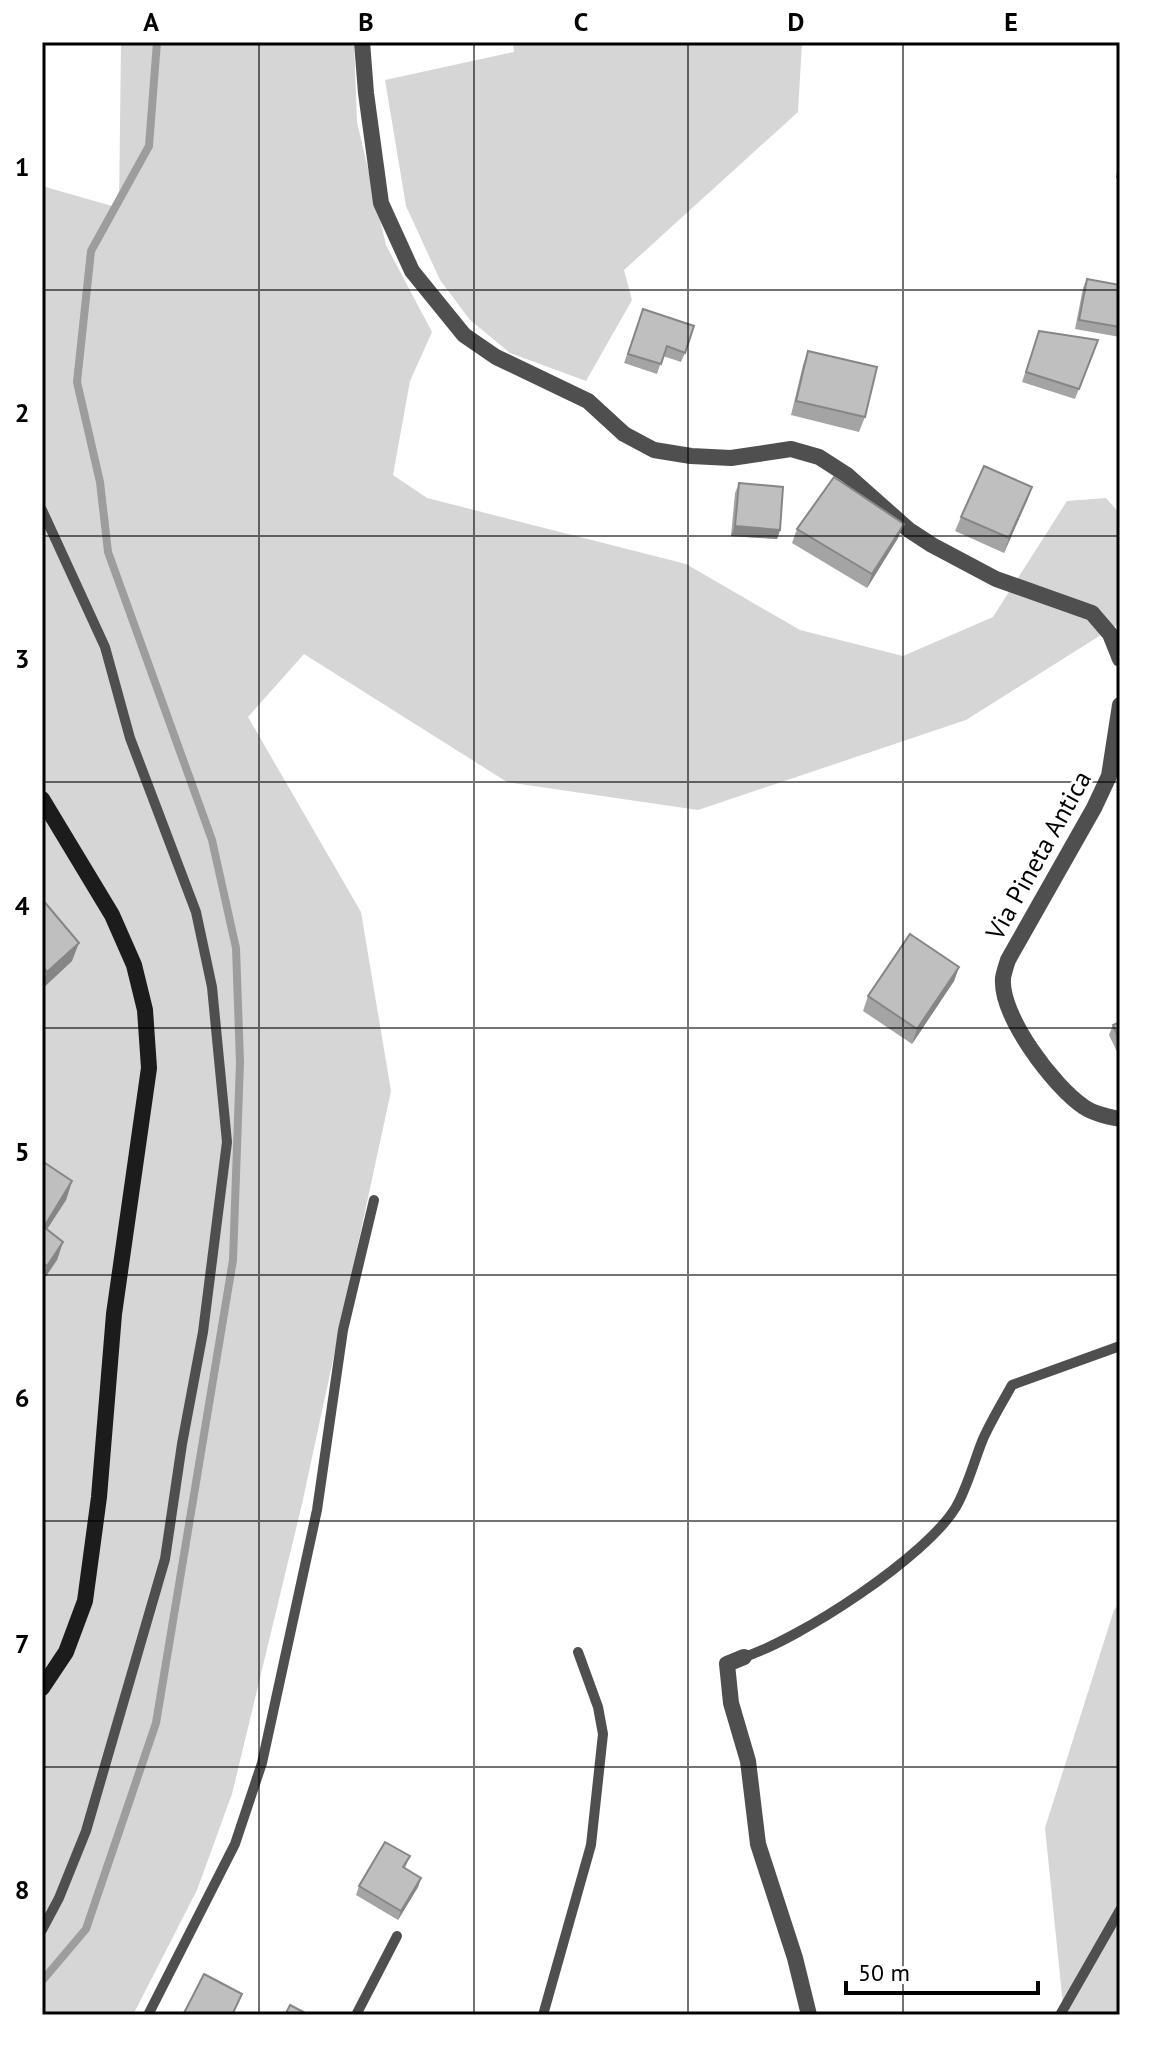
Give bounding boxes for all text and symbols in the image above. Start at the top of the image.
text: A [143,5,159,38]
text: B [358,5,374,38]
text: C [574,5,588,38]
text: D [788,5,804,38]
text: E [1004,5,1018,38]
text: 1 [15,150,29,183]
text: 2 [15,396,29,429]
text: 3 [15,642,29,675]
street label: Via Pineta Antica [977,765,1098,946]
text: 4 [15,889,30,922]
text: 5 [15,1135,29,1168]
text: 6 [15,1381,29,1414]
text: 7 [15,1627,29,1660]
text: 8 [15,1873,29,1906]
scale bar [846,1945,1038,1995]
text: 50 m [858,1957,910,1988]

